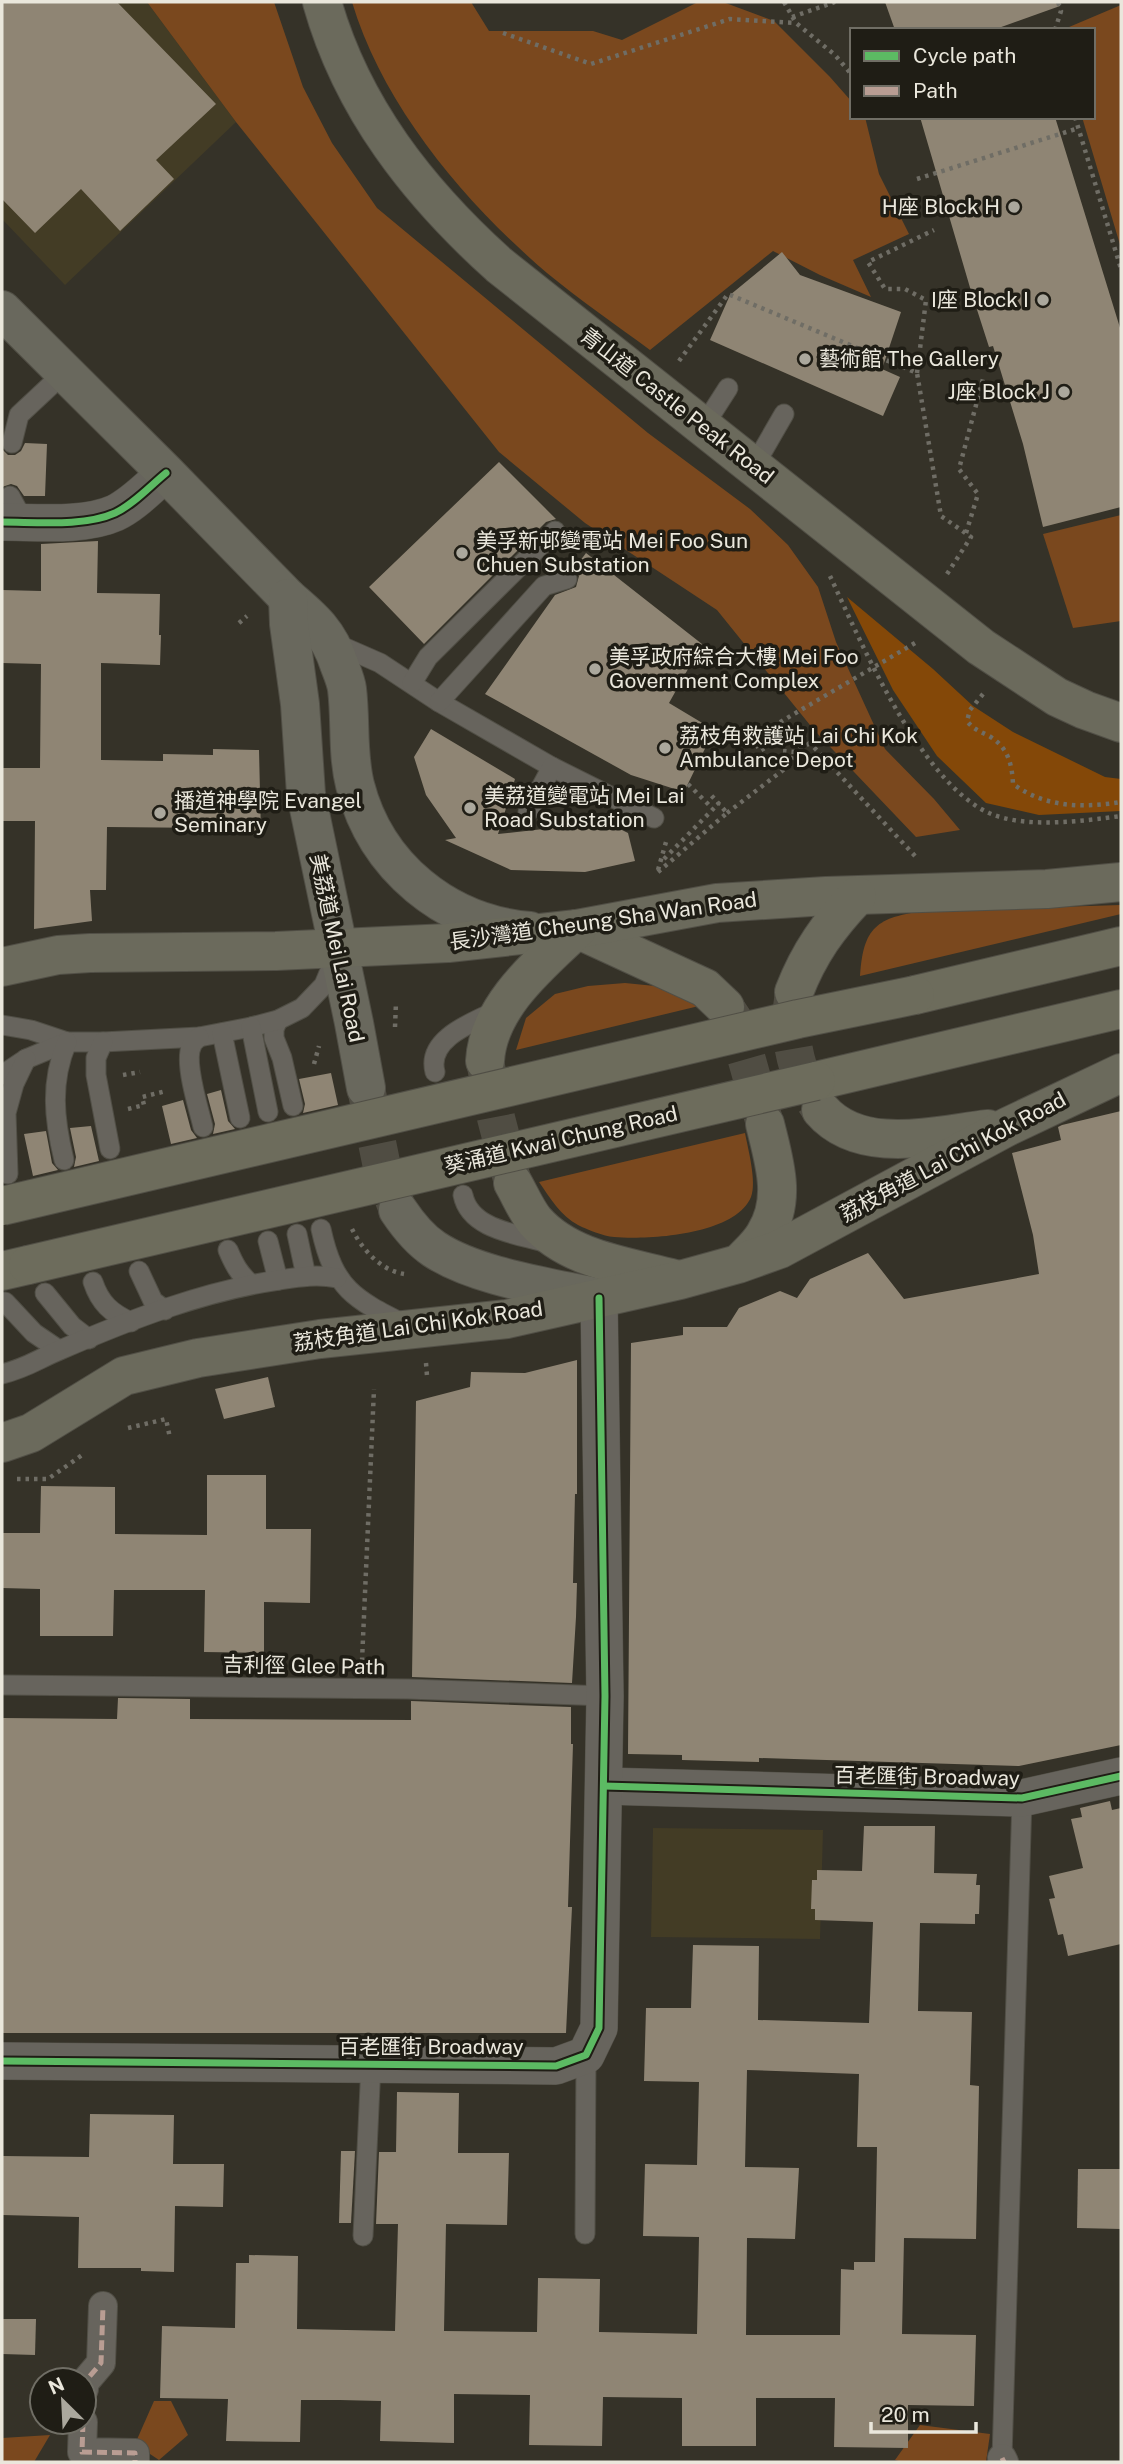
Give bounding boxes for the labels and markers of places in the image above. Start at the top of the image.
place label: H座 Block H [882,194,1000,219]
marker: H座 Block H [1006,199,1022,215]
place label: I座 Block I [931,287,1029,312]
marker: I座 Block I [1035,292,1051,308]
place label: 藝術館 The Gallery [819,346,999,371]
marker: 藝術館 The Gallery [797,351,813,367]
place label: J座 Block J [948,379,1050,404]
marker: J座 Block J [1056,384,1072,400]
place label: 美孚新邨變電站 Mei Foo Sun Chuen Substation [476,528,748,577]
marker: 美孚新邨變電站 Mei Foo Sun Chuen Substation [454,545,470,561]
place label: 美孚政府綜合大樓 Mei Foo Government Complex [609,644,859,693]
marker: 美孚政府綜合大樓 Mei Foo Government Complex [587,661,603,677]
place label: 荔枝角救護站 Lai Chi Kok Ambulance Depot [679,723,918,772]
marker: 荔枝角救護站 Lai Chi Kok Ambulance Depot [657,740,673,756]
place label: 美荔道變電站 Mei Lai Road Substation [484,783,684,832]
place label: 播道神學院 Evangel Seminary [174,788,362,837]
marker: 美荔道變電站 Mei Lai Road Substation [462,800,478,816]
marker: 播道神學院 Evangel Seminary [152,805,168,821]

